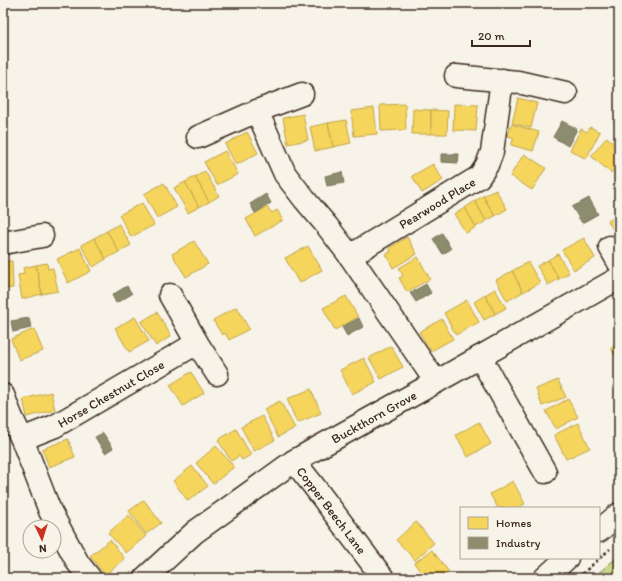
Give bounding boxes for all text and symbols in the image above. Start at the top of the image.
scale bar [472,22,530,48]
text: 20 m [478,29,505,43]
street label: Pearwood Place [396,174,478,232]
street label: Horse Chestnut Close [55,356,167,430]
street label: Buckthorn Grove [329,387,419,446]
street label: Copper Beech Lane [294,463,370,557]
legend [460,507,600,559]
text: Homes [496,516,532,530]
north arrow [22,519,62,559]
text: Industry [496,536,541,550]
text: N [38,542,47,555]

